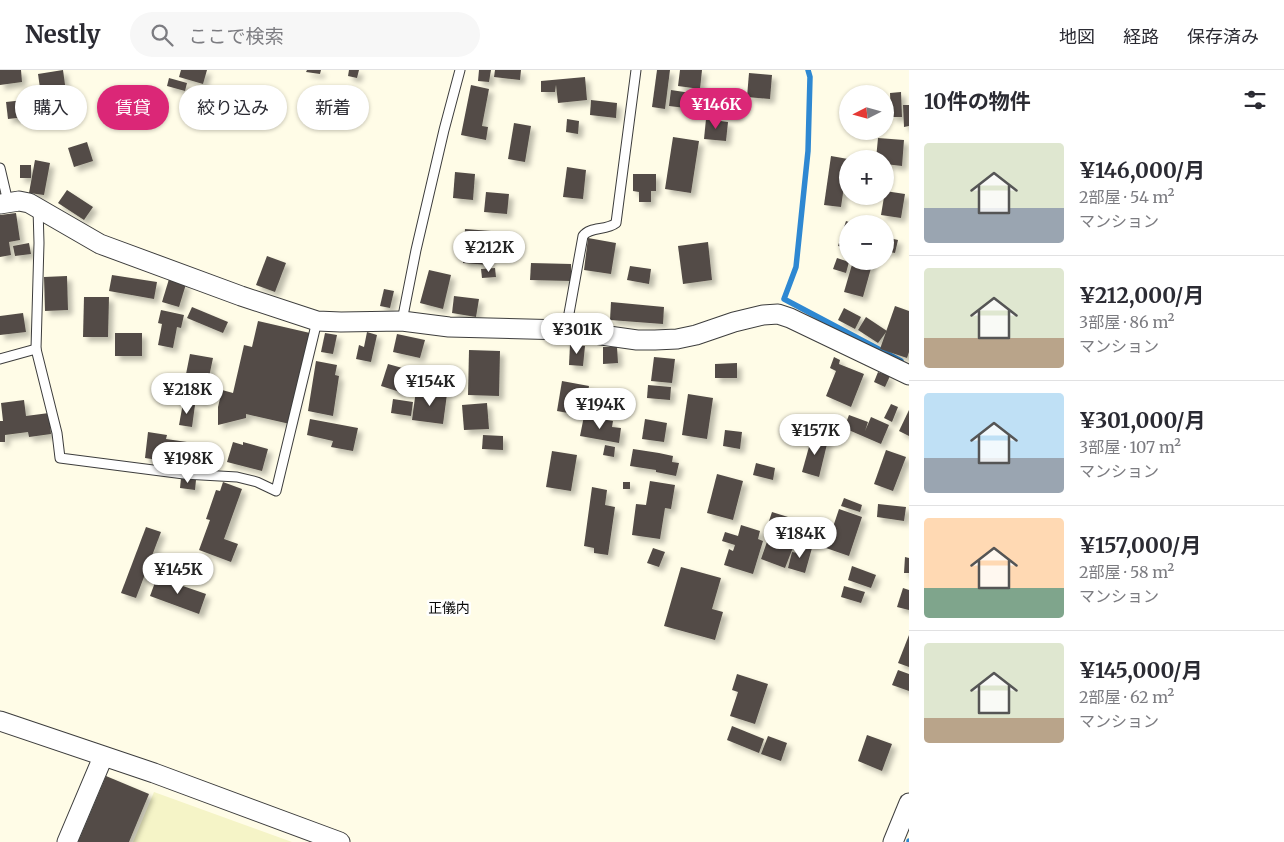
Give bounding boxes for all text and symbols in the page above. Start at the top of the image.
search box [130,12,480,57]
text: Nestly [25,19,100,50]
icon: search [148,21,176,49]
text: ここで検索 [188,24,283,48]
text: 地図 [1059,25,1095,48]
text: 経路 [1123,25,1159,48]
text: 保存済み [1187,25,1259,48]
chip: 購入 [15,85,87,130]
chip: 賃貸 [97,85,169,130]
chip: 絞り込み [179,85,287,130]
chip: 新着 [297,85,369,130]
north arrow [839,85,894,140]
map controls [839,85,894,270]
icon: filters [1241,86,1269,114]
pin: ¥146K [681,88,751,130]
text: 10件の物件 [924,88,1031,115]
text: ¥146K [691,94,741,114]
button: + [839,150,894,205]
text: ¥146,000/月 [1079,157,1205,184]
icon: home [964,163,1024,223]
text: 2部屋 · 54 m² [1079,187,1175,207]
text: マンション [1079,211,1159,231]
button: − [839,215,894,270]
pin: ¥212K [454,230,524,273]
text: ¥212K [464,237,514,257]
text: ¥212,000/月 [1079,282,1204,309]
icon: home [964,288,1024,348]
pin: ¥301K [542,312,612,355]
text: 3部屋 · 86 m² [1079,312,1174,332]
text: ¥301K [552,319,602,339]
text: マンション [1079,336,1159,356]
pin: ¥154K [395,364,465,407]
text: ¥154K [405,371,455,391]
pin: ¥218K [152,372,222,415]
text: ¥218K [162,379,212,399]
pin: ¥194K [565,388,635,430]
text: ¥194K [575,394,625,414]
text: ¥301,000/月 [1079,407,1206,434]
icon: home [964,413,1024,473]
pin: ¥157K [780,414,850,456]
text: ¥157K [790,420,840,440]
text: 3部屋 · 107 m² [1079,437,1181,457]
pin: ¥198K [153,442,223,484]
text: ¥198K [163,448,213,468]
text: マンション [1079,461,1159,481]
pin: ¥184K [765,516,835,559]
text: ¥184K [775,523,825,543]
text: ¥157,000/月 [1079,532,1201,559]
icon: home [964,538,1024,598]
pin: ¥145K [143,552,213,595]
text: ¥145K [154,559,202,579]
text: 2部屋 · 58 m² [1079,562,1174,582]
text: マンション [1079,586,1159,606]
district label: 正儀内 [428,599,470,617]
text: ¥145,000/月 [1079,657,1203,684]
icon: home [964,663,1024,723]
text: 2部屋 · 62 m² [1079,687,1174,707]
text: マンション [1079,711,1159,731]

